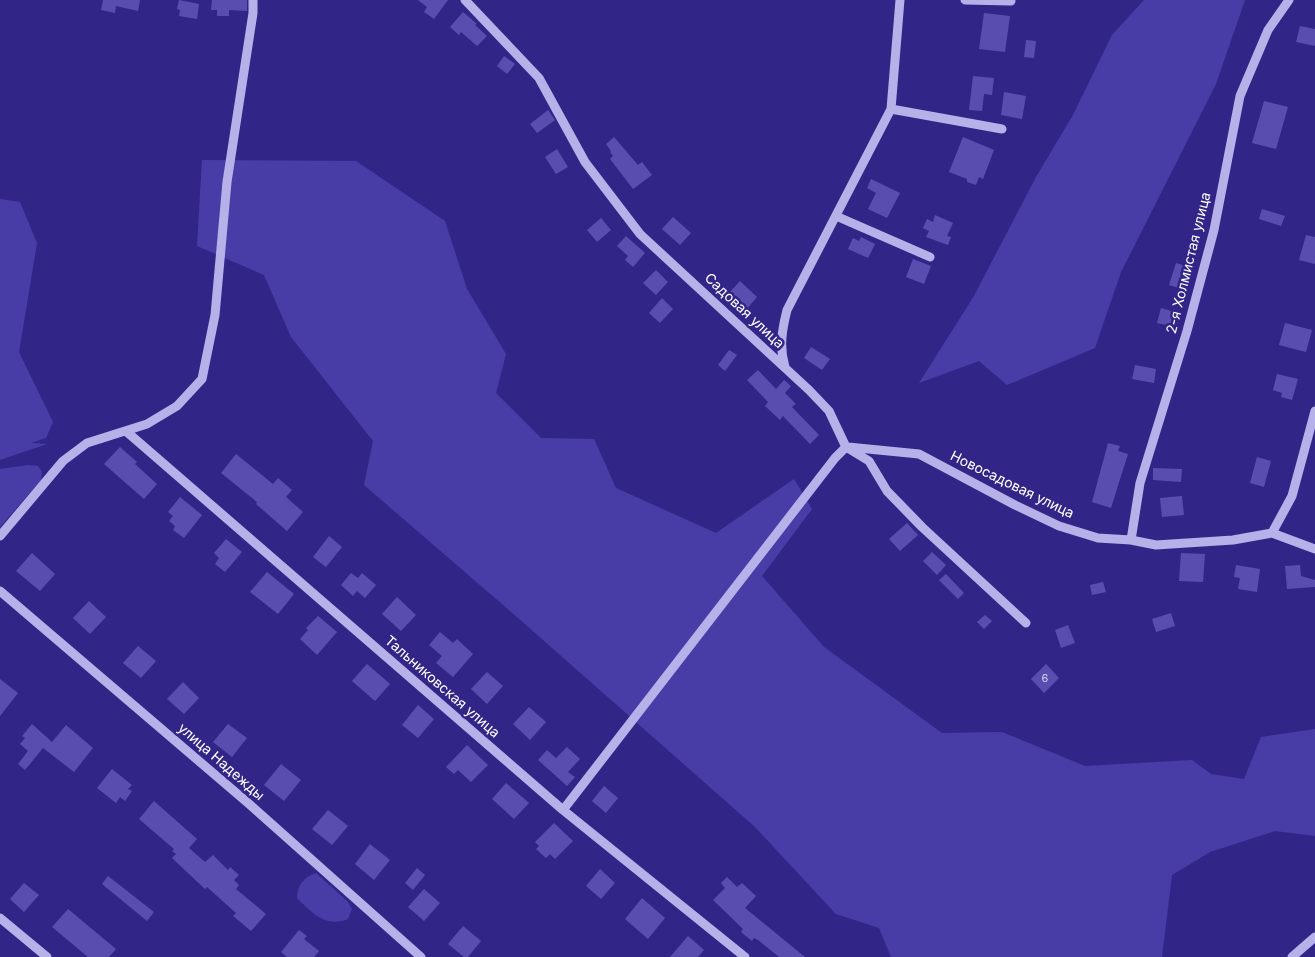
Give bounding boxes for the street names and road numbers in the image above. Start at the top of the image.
street label: 2-я Холмистая улица [1163,191,1215,335]
street label: Садовая улица [701,270,787,352]
street label: Новосадовая улица [947,448,1077,522]
street label: Тальниковская улица [381,633,503,741]
street label: улица Надежды [174,720,268,804]

